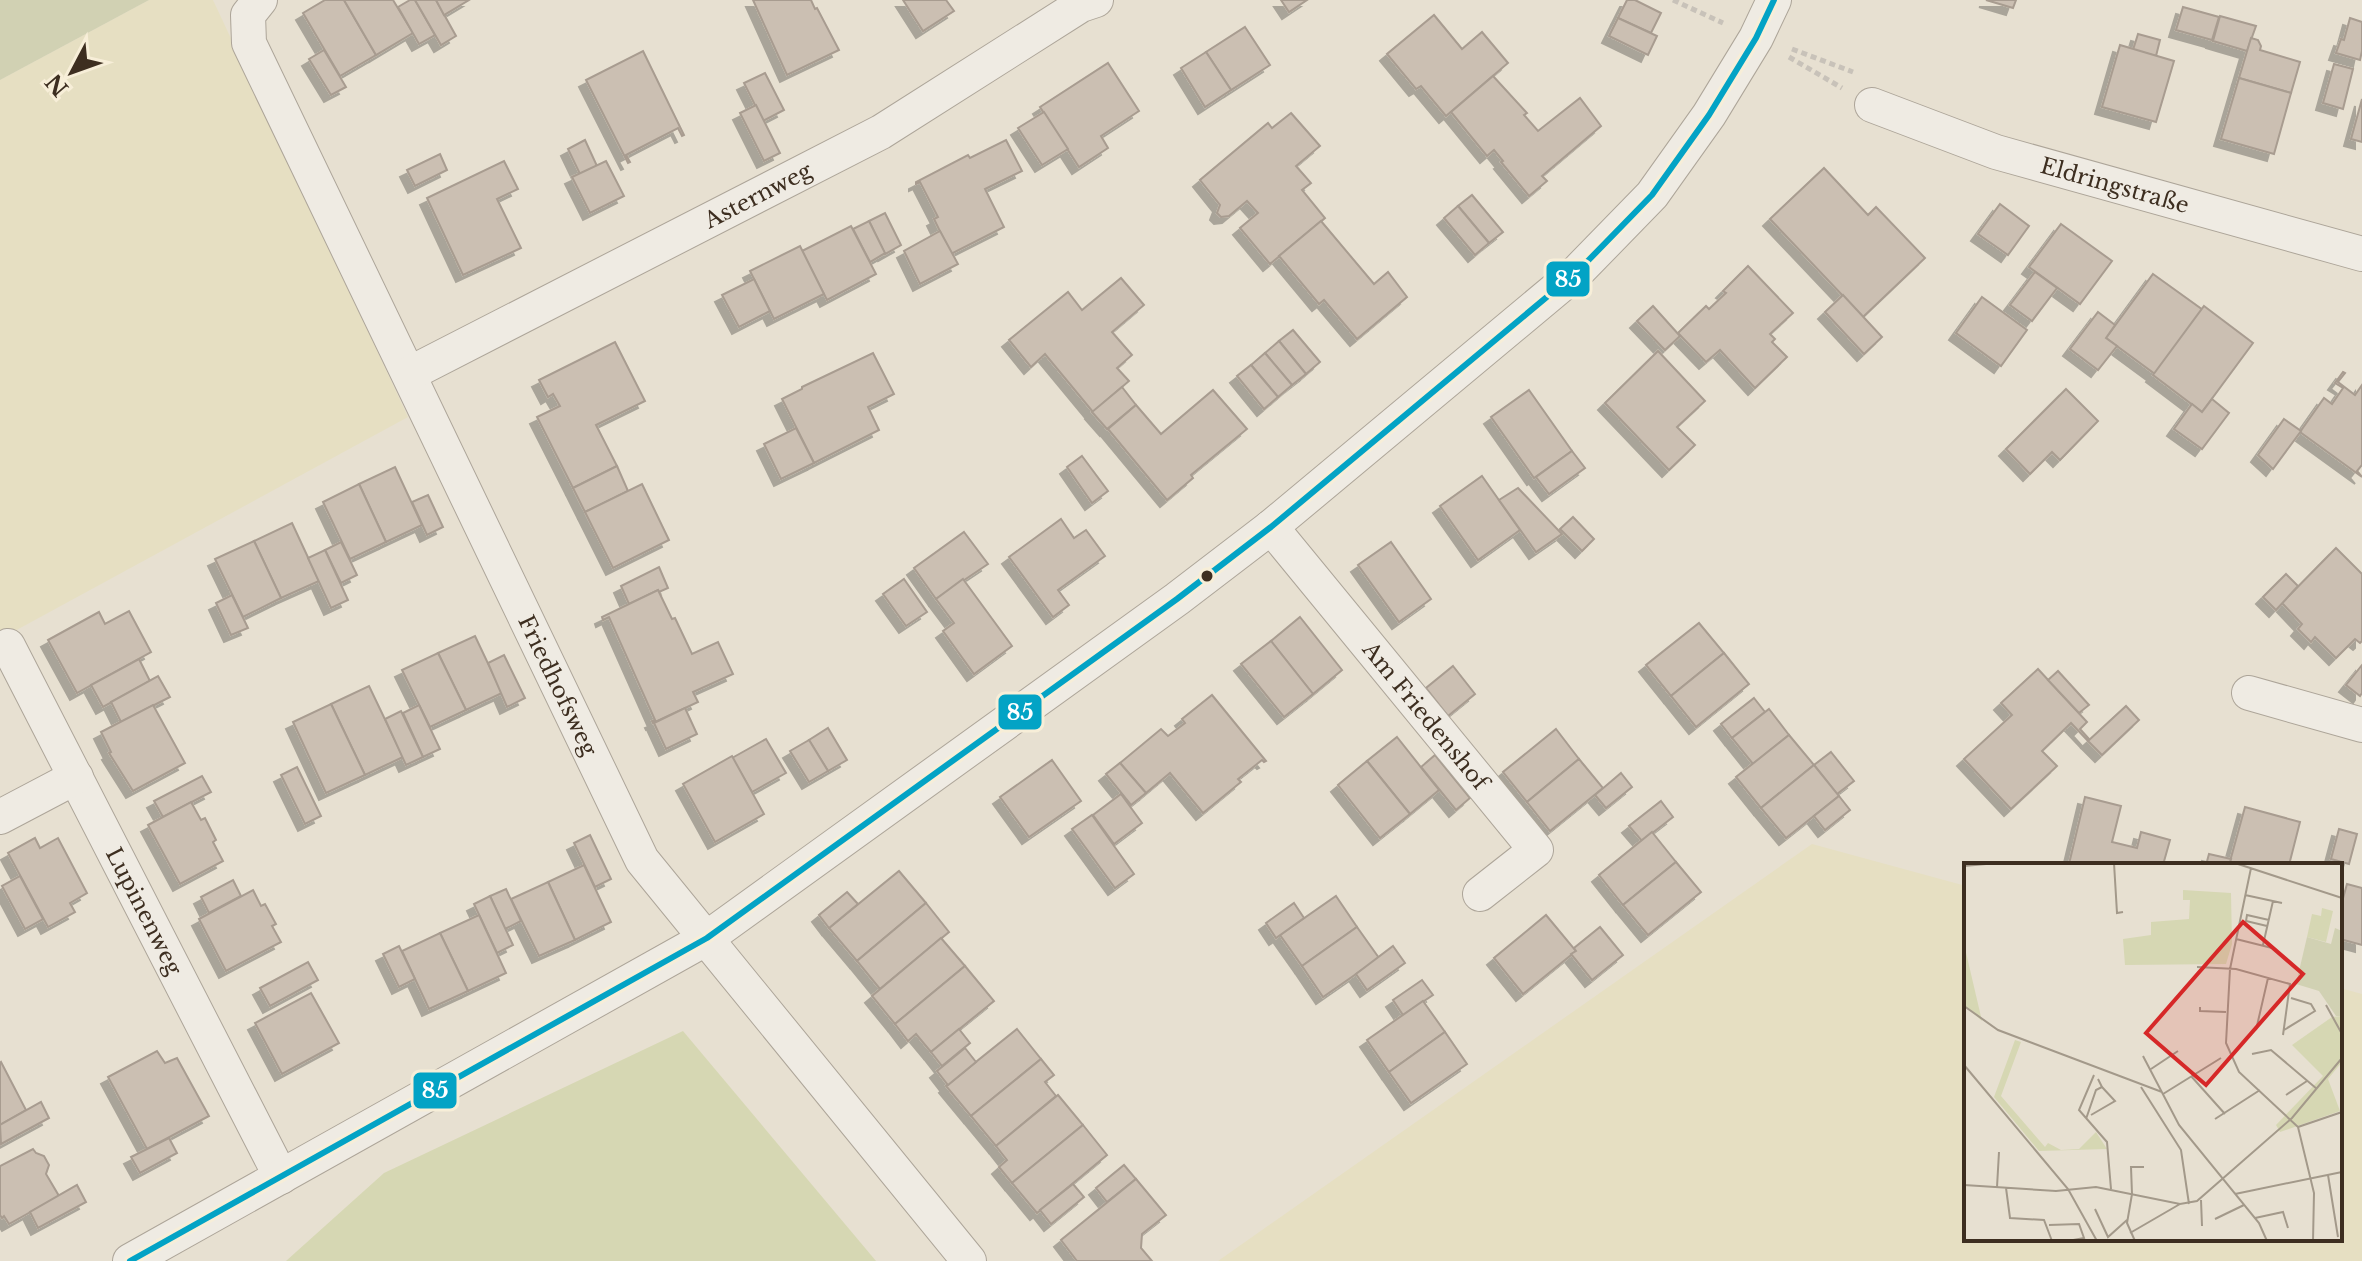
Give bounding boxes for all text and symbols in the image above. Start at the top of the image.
north arrow [32,32,112,112]
text: N [40,68,74,101]
street label: Eldringstraße [2038,152,2192,219]
street label: Asternweg [699,156,817,234]
line badge: 85 [1545,260,1591,298]
text: 85 [1554,266,1582,293]
unlabelled marker [1199,568,1215,584]
street label: Friedhofsweg [513,611,604,761]
street label: Am Friedenshof [1357,635,1496,797]
line badge: 85 [997,693,1043,731]
text: 85 [1006,699,1034,726]
street label: Lupinenweg [100,843,189,980]
inset map [1964,863,2342,1241]
line badge: 85 [412,1071,458,1110]
text: 85 [421,1077,449,1104]

